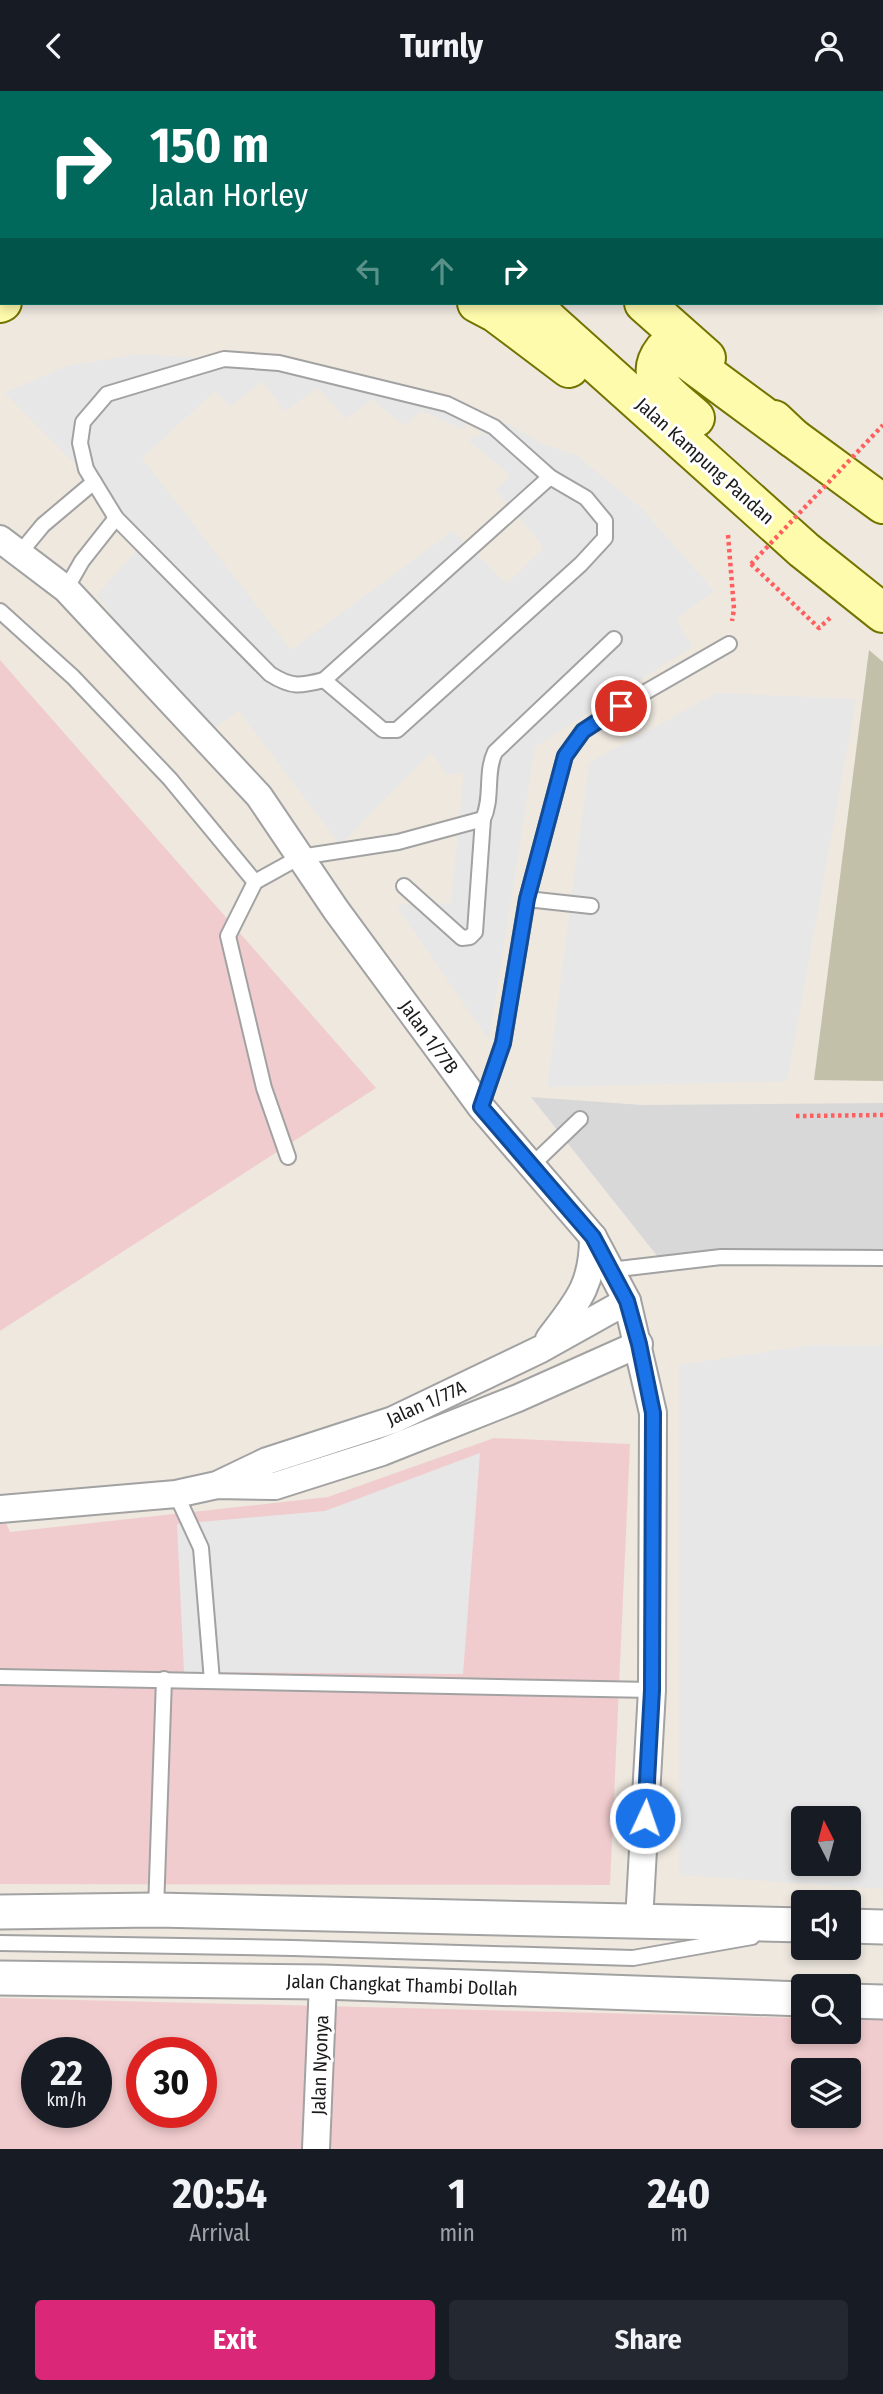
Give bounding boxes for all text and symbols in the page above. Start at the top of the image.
icon: back [35,27,73,65]
text: Turnly [400,27,483,65]
icon: person [810,27,848,65]
text: 150 m [150,116,269,175]
icon: right [35,119,126,210]
text: Jalan Horley [150,176,308,214]
icon: left [350,252,388,290]
icon: ahead [423,252,461,290]
icon: right [496,252,534,290]
street label: Jalan Kampung Pandan [631,393,779,529]
pin [591,676,651,736]
icon: arrive [602,687,640,725]
street label: Jalan 1/77B [395,996,463,1078]
street label: Jalan 1/77A [383,1375,469,1431]
position arrow [608,1781,682,1855]
north arrow [791,1806,861,1876]
map controls [791,1806,861,2128]
button: sound [791,1890,861,1960]
street label: Jalan Changkat Thambi Dollah [286,1969,518,2001]
button: search [791,1974,861,2044]
street label: Jalan Nyonya [307,2014,333,2116]
speed limit sign: 30 [126,2037,217,2128]
text: 22 [50,2052,83,2094]
button: layers [791,2058,861,2128]
text: km/h [46,2089,87,2111]
text: 20:54 [172,2169,267,2219]
text: 1 [448,2169,466,2219]
text: 240 [647,2169,711,2219]
text: Arrival [189,2219,250,2247]
text: min [439,2219,475,2247]
text: m [670,2219,688,2247]
button: Exit [35,2300,435,2380]
button: Share [449,2300,848,2380]

